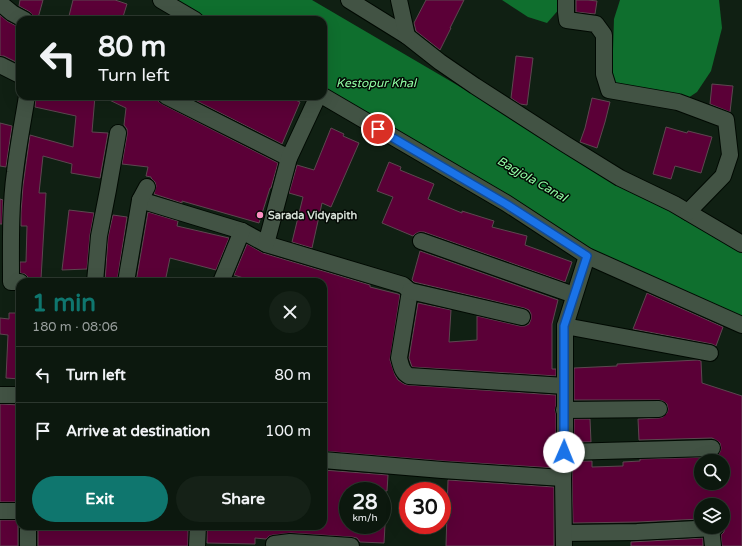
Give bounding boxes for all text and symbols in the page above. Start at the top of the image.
text: 80 m [98,30,166,64]
icon: left [32,32,84,84]
text: Turn left [98,64,170,86]
water label: Kestopur Khal [336,76,418,90]
pin [361,112,395,146]
icon: arrive [367,118,389,140]
water label: Bagjola Canal [495,153,571,206]
place label: Sarada Vidyapith [268,209,357,223]
marker: Sarada Vidyapith [255,210,265,220]
text: 1 min [32,289,96,318]
button: close [269,291,311,333]
text: 180 m · 08:06 [32,319,118,335]
icon: left [32,364,54,386]
text: Turn left [66,366,126,384]
text: 80 m [274,366,311,384]
icon: arrive [32,420,54,442]
text: Arrive at destination [66,422,210,440]
text: 100 m [265,422,311,440]
position arrow [543,431,585,473]
map controls [694,454,730,534]
button: search [694,454,730,490]
button: Exit [32,476,168,522]
button: Share [176,476,311,522]
speed limit sign: 30 [399,482,451,534]
text: 28 [352,491,378,515]
button: layers [694,498,730,534]
text: km/h [352,512,378,524]

